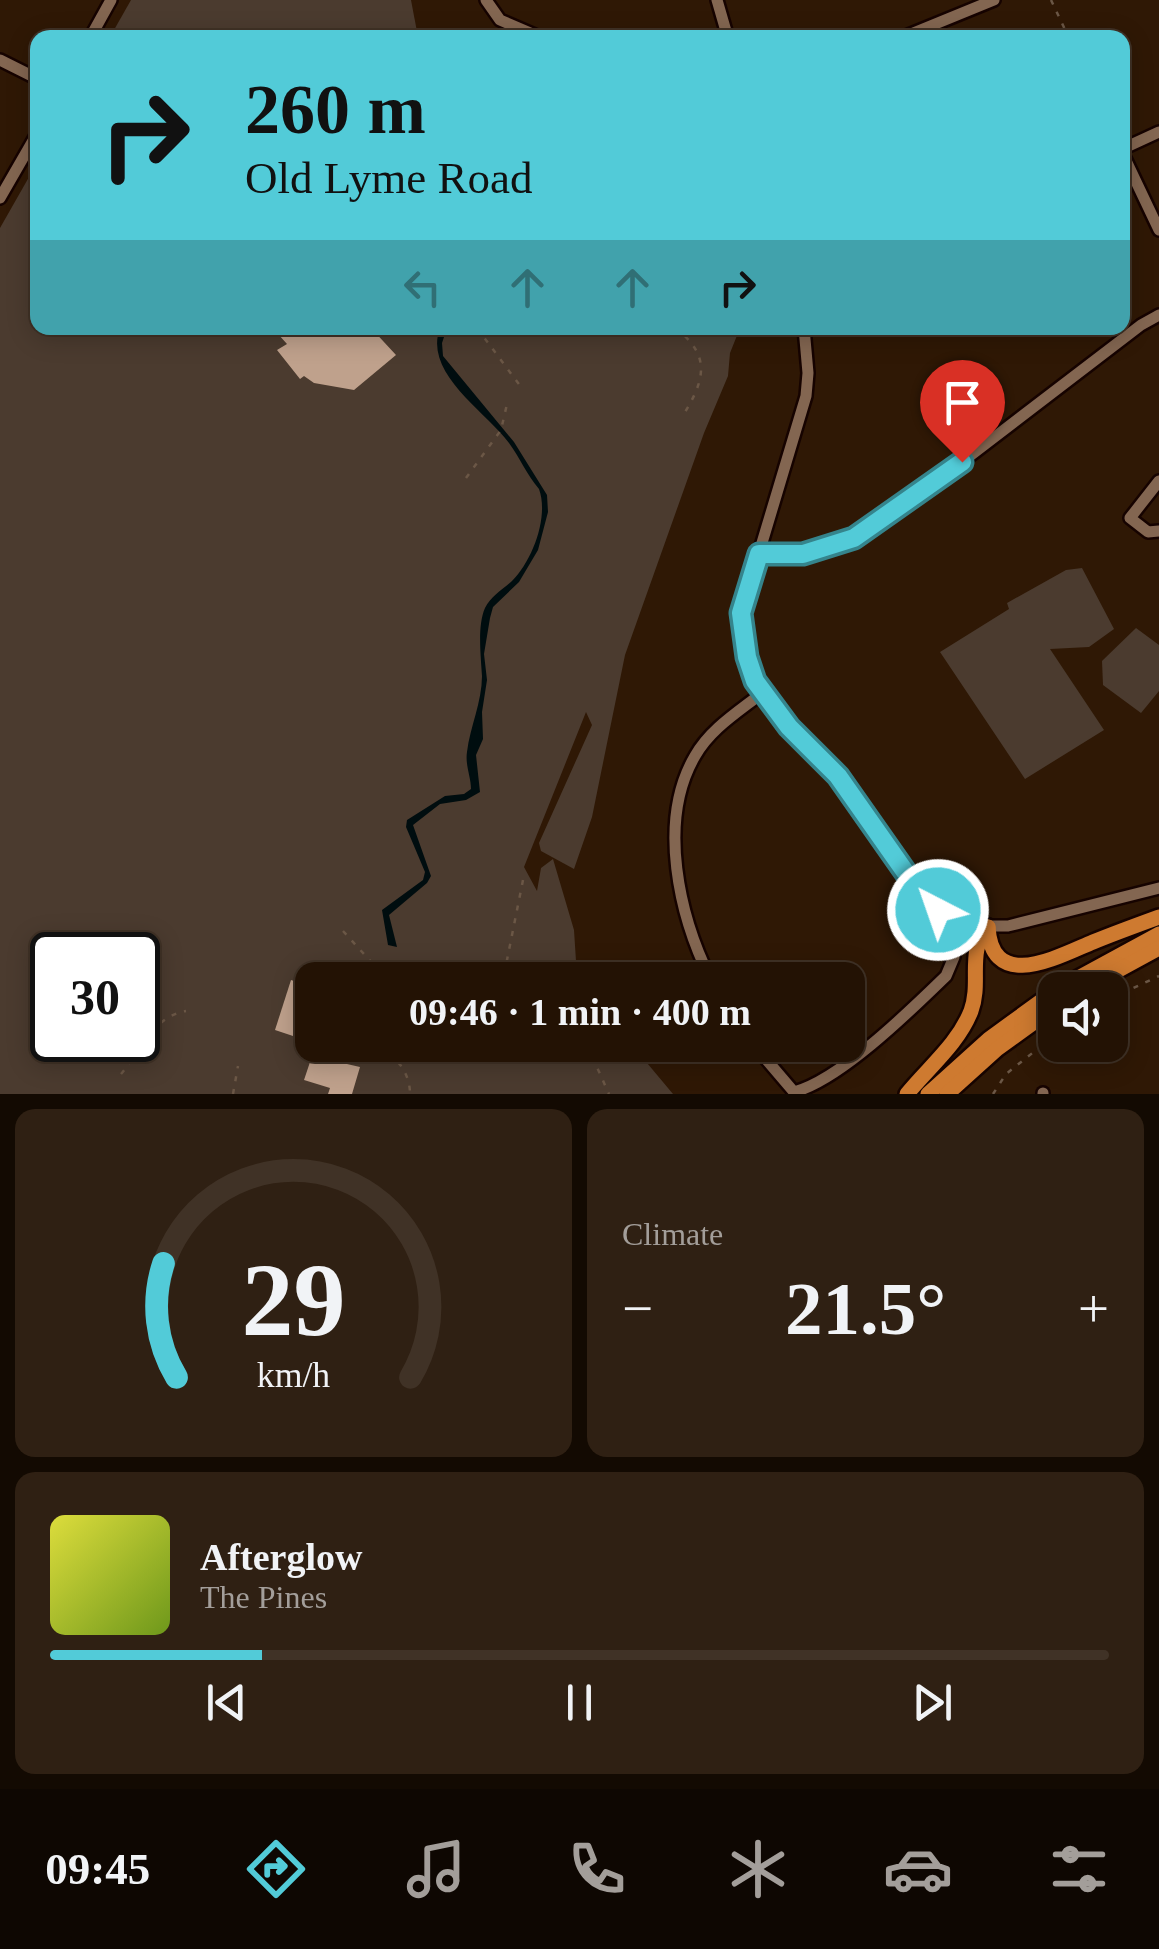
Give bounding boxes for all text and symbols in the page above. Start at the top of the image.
icon: right [80,70,210,200]
text: 260 m [245,71,426,148]
text: Old Lyme Road [245,153,532,203]
icon: left [395,260,450,315]
icon: ahead [500,260,555,315]
icon: ahead [605,260,660,315]
icon: right [710,260,765,315]
pin [920,360,1005,463]
icon: arrive [935,375,990,430]
position arrow [886,858,990,962]
speed limit sign: 30 [30,932,160,1062]
map controls [1038,972,1128,1062]
button: sound [1038,972,1128,1062]
text: 09:46 · 1 min · 400 m [409,991,751,1033]
text: Climate [622,1216,723,1252]
text: 29 [242,1242,346,1357]
text: 21.5° [785,1267,946,1350]
text: − [622,1278,653,1339]
text: + [1078,1278,1109,1339]
text: km/h [257,1355,330,1395]
text: Afterglow [200,1536,362,1578]
text: The Pines [200,1579,327,1615]
icon: previous [199,1675,254,1730]
icon: pause [552,1675,607,1730]
icon: next [905,1675,960,1730]
icon: directions [241,1834,311,1904]
icon: music [401,1834,471,1904]
icon: phone [562,1834,632,1904]
icon: climate [723,1834,793,1904]
icon: car [883,1834,953,1904]
icon: filters [1044,1834,1114,1904]
text: 09:45 [45,1844,150,1894]

